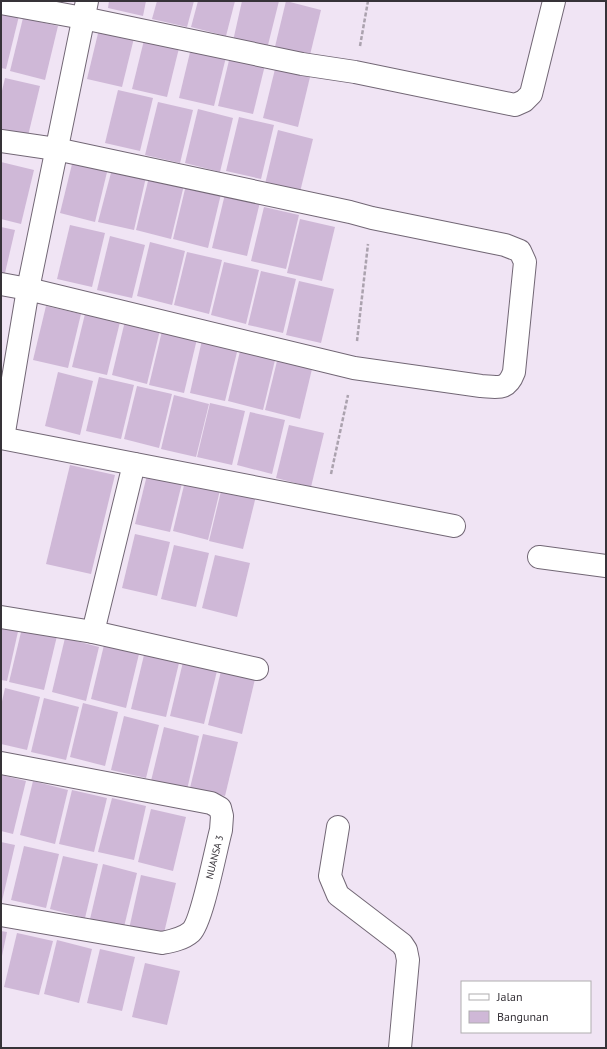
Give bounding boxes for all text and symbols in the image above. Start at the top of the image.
street label: NUANSA 3 [203,834,226,880]
legend [461,981,591,1033]
text: Jalan [496,989,522,1004]
text: Bangunan [497,1009,549,1024]

